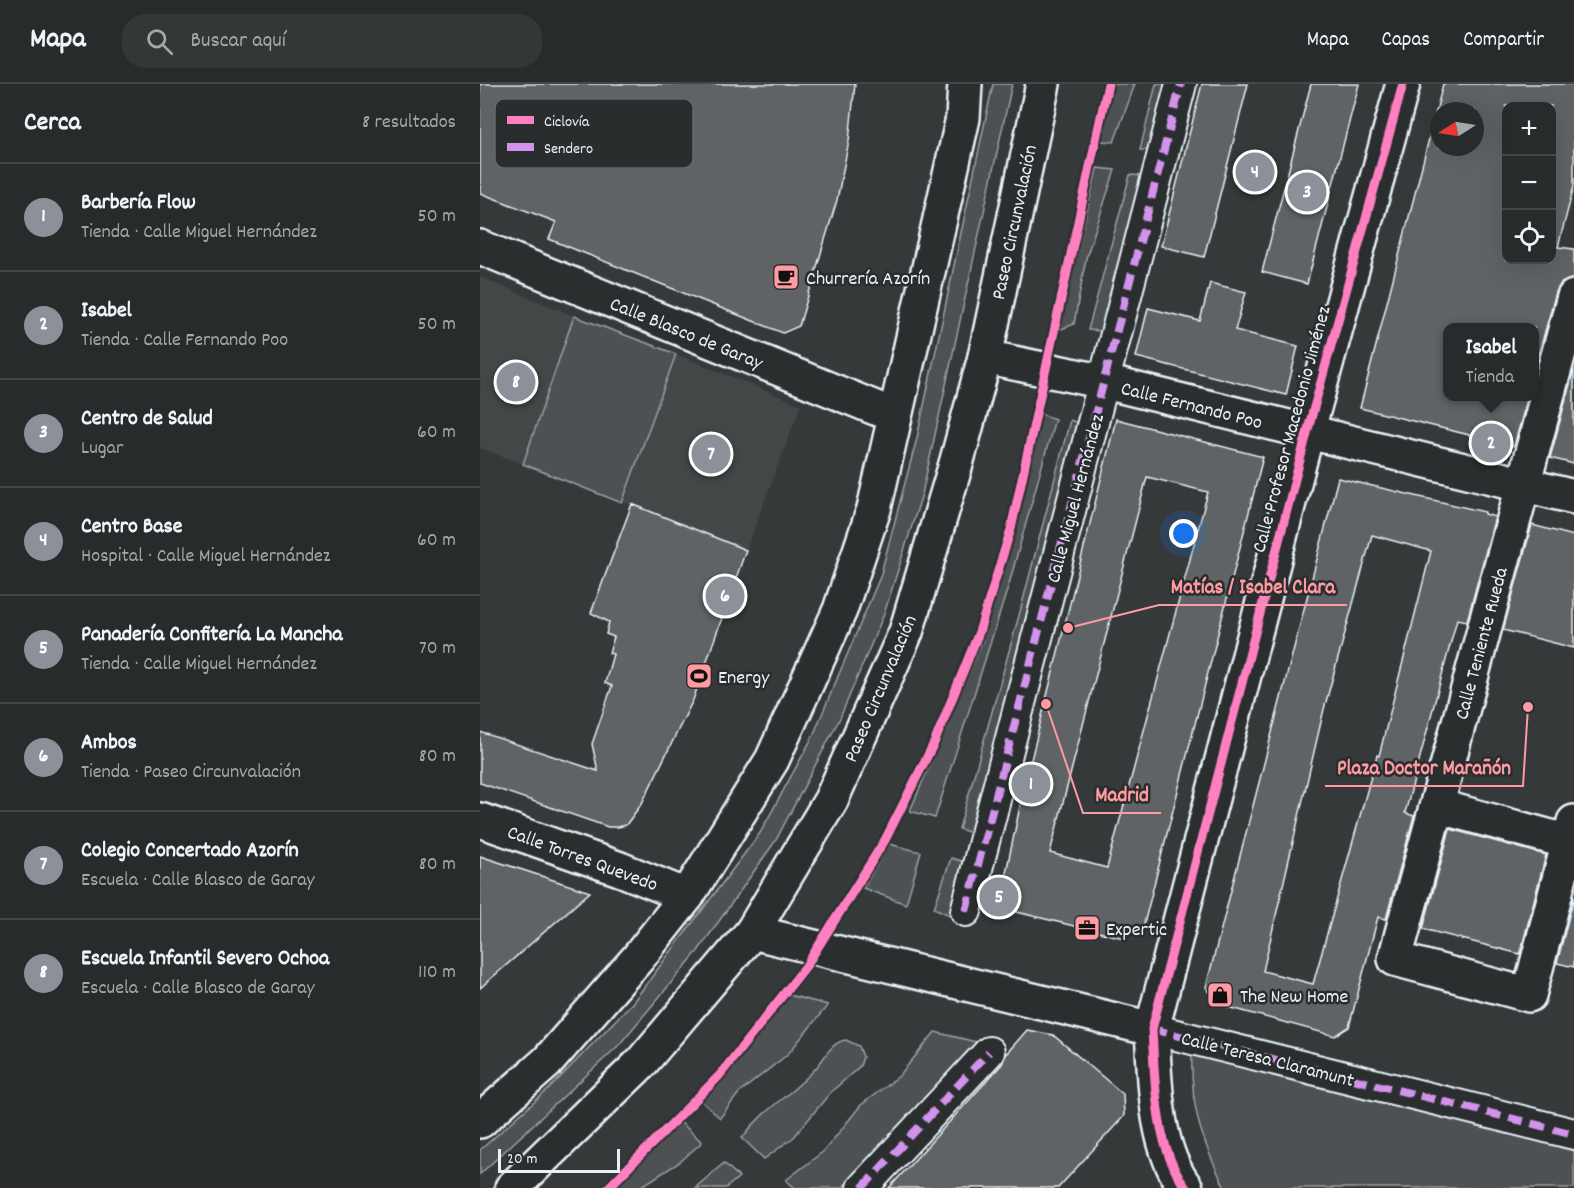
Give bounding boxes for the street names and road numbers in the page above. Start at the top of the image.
street label: Paseo Circunvalación [986,143,1046,303]
street label: Calle Blasco de Garay [605,291,767,379]
street label: Calle Profesor Macedonio Jiménez [1246,303,1339,556]
street label: Calle Fernando Poo [1118,376,1265,438]
street label: Calle Miguel Hernández [1041,411,1113,586]
street label: Calle Teniente Rueda [1449,564,1517,723]
street label: Paseo Circunvalación [838,611,925,767]
street label: Calle Torres Quevedo [503,820,661,900]
street label: Calle Teresa Claramunt [1178,1026,1357,1096]

